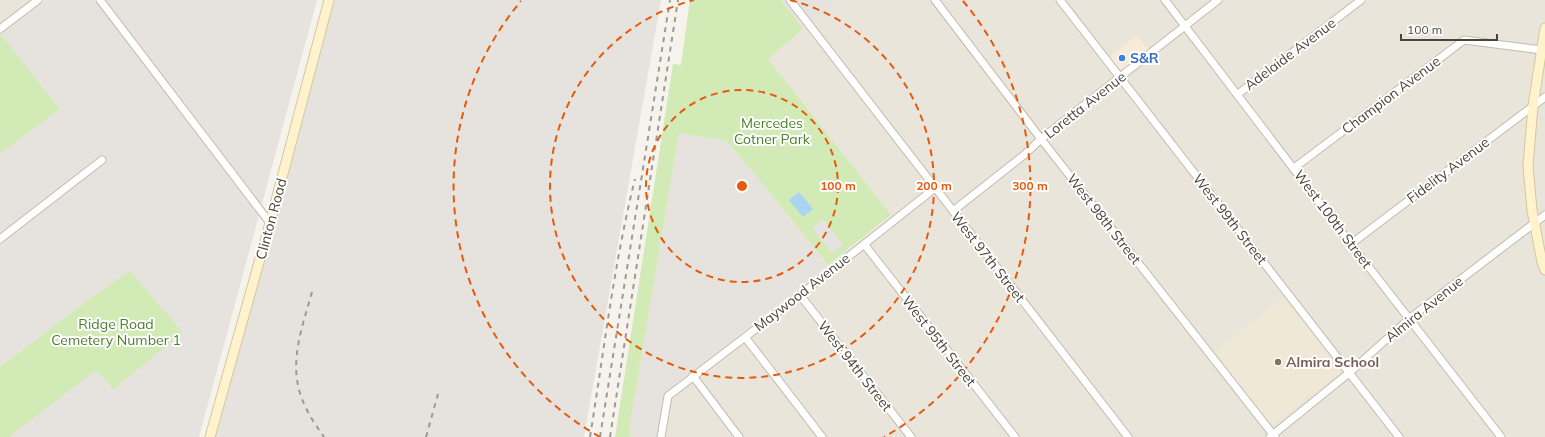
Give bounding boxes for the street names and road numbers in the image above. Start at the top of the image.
street label: Adelaide Avenue [1241,14,1339,94]
street label: Champion Avenue [1338,52,1444,138]
street label: Loretta Avenue [1041,68,1129,142]
street label: Fidelity Avenue [1403,133,1493,207]
street label: West 100th Street [1290,166,1376,272]
street label: West 98th Street [1063,170,1145,268]
street label: West 99th Street [1189,170,1271,268]
street label: Clinton Road [252,176,290,262]
street label: West 97th Street [947,208,1029,306]
street label: Maywood Avenue [750,249,854,335]
street label: Almira Avenue [1381,272,1467,346]
street label: West 95th Street [898,292,980,390]
street label: West 94th Street [814,317,896,415]

